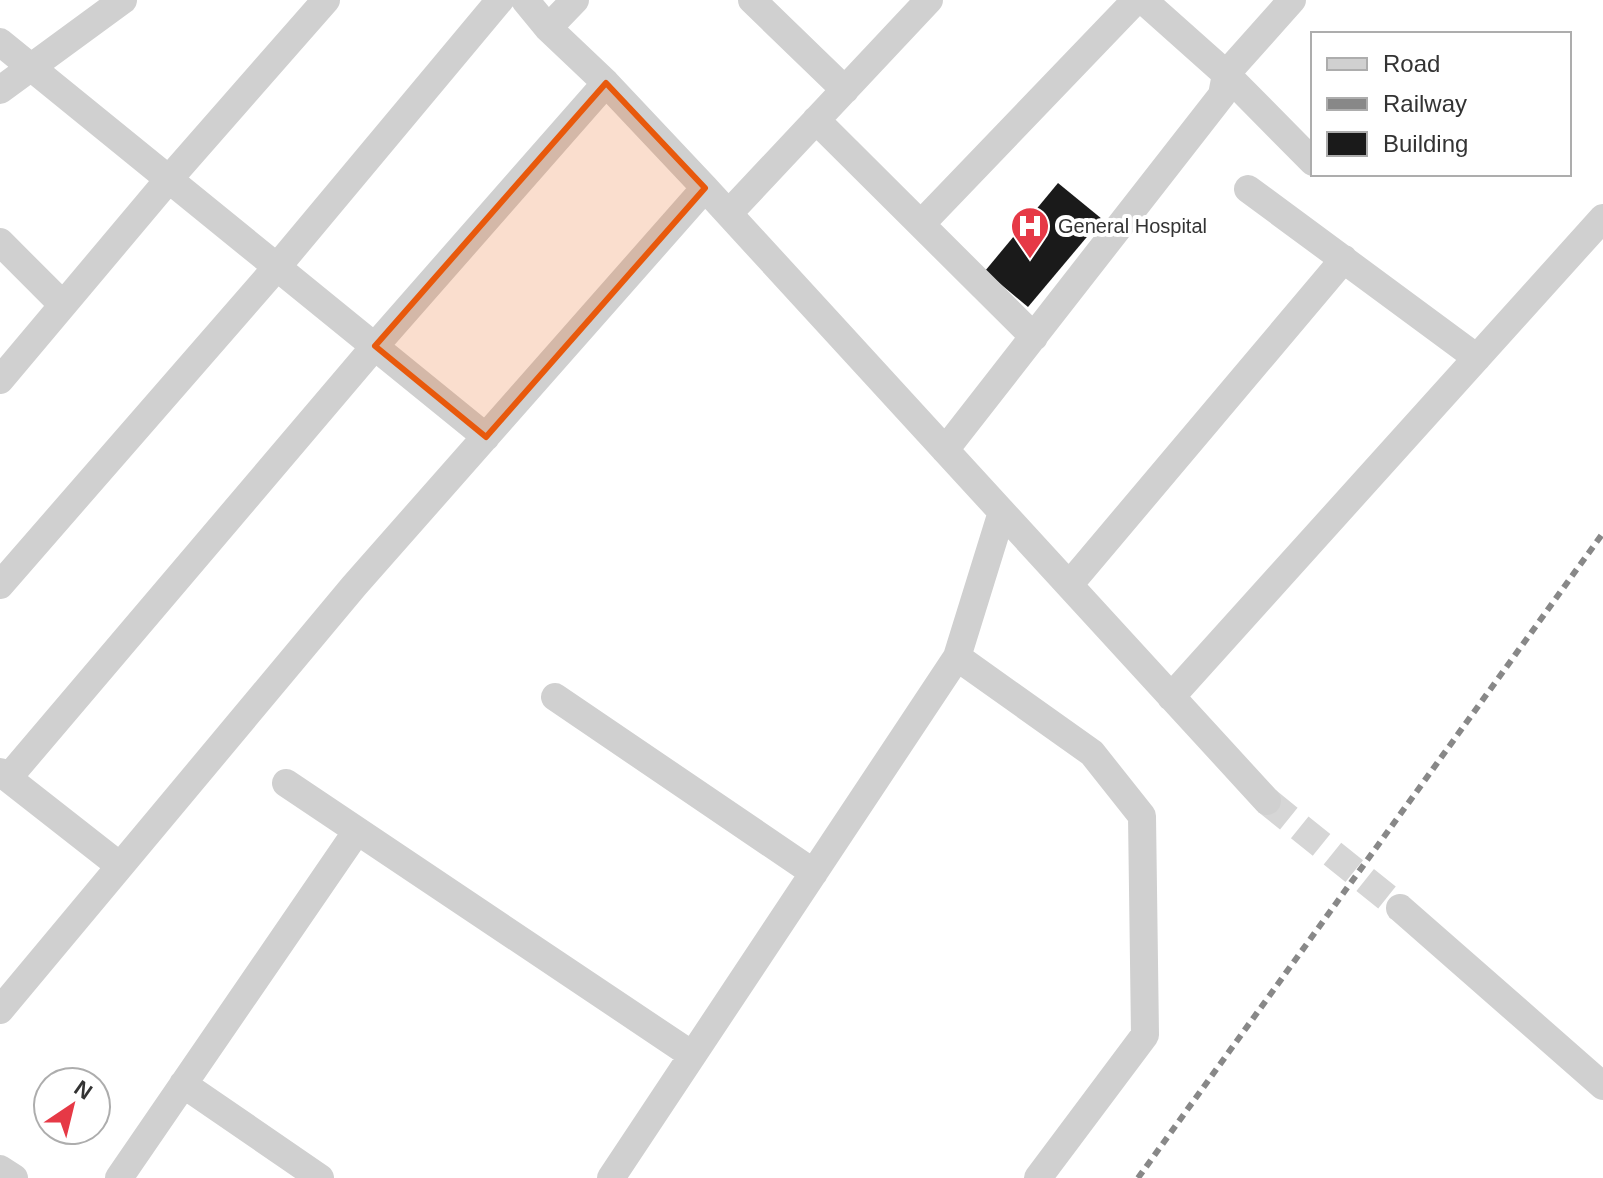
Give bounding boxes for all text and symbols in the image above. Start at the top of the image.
legend [1311,32,1571,176]
text: Road [1383,50,1440,77]
text: Railway [1383,90,1467,117]
text: Building [1383,130,1468,157]
hospital icon: General Hospital [1009,205,1051,260]
place label: General Hospital [1058,215,1207,237]
north arrow [32,1066,112,1146]
text: N [70,1075,97,1105]

